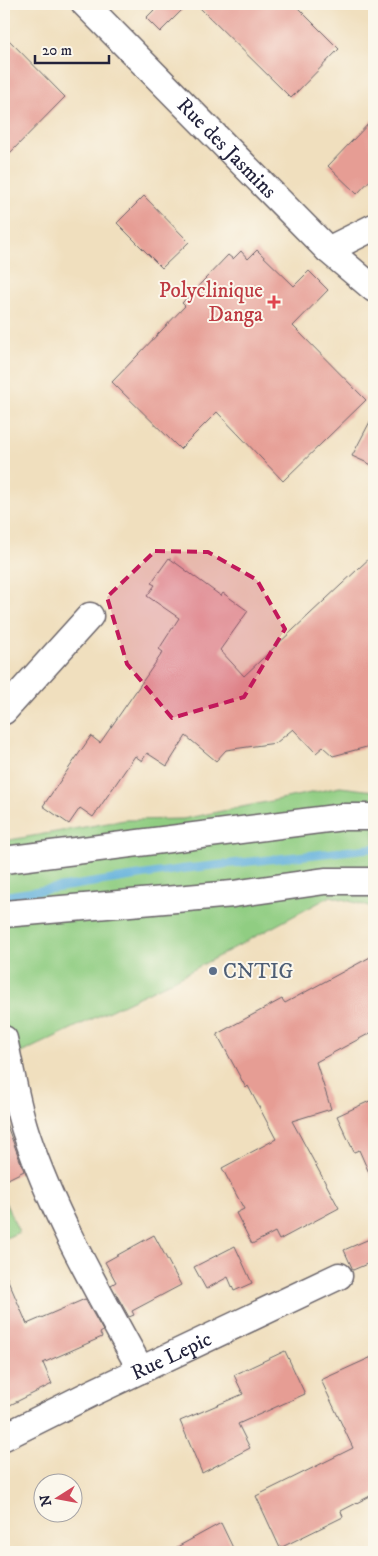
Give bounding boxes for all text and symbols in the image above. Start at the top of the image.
scale bar [35,32,109,64]
text: 20 m [42,41,72,60]
street label: Rue des Jasmins [171,93,282,204]
place label: Polyclinique Danga [159,278,263,328]
marker: Polyclinique Danga [267,295,281,309]
place label: CNTIG [223,959,294,985]
marker: CNTIG [207,965,219,977]
street label: Rue Lepic [127,1326,216,1387]
north arrow [32,1474,82,1524]
text: N [36,1492,56,1508]

